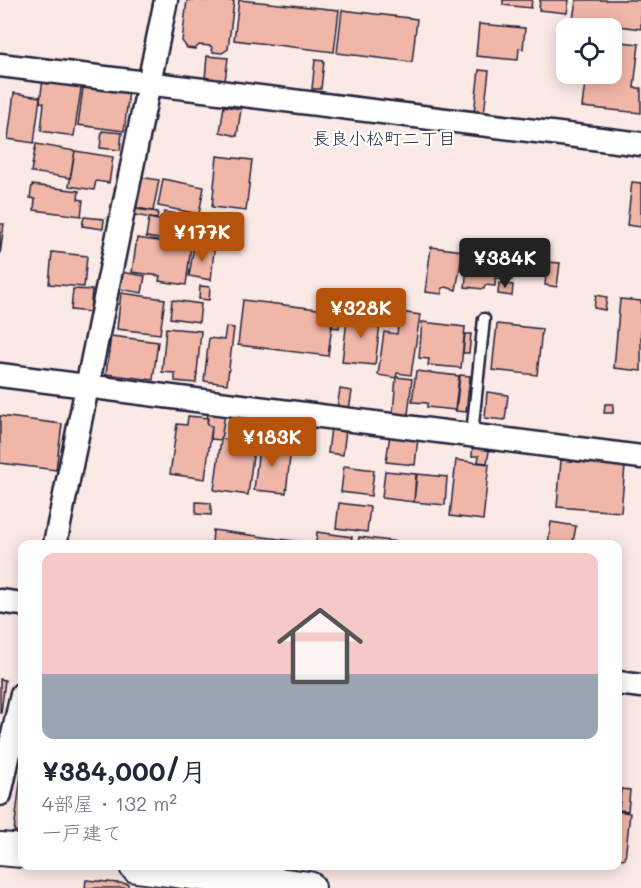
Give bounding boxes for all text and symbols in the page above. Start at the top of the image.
map controls [556,18,622,84]
button: locate [556,18,622,84]
district label: 長良小松町二丁目 [312,126,456,150]
pin: ¥177K [160,212,244,263]
text: ¥177K [173,218,231,244]
pin: ¥384K [463,238,547,289]
text: ¥384K [473,244,537,270]
pin: ¥328K [319,288,403,339]
text: ¥328K [330,294,392,320]
pin: ¥183K [230,417,314,468]
text: ¥183K [242,423,302,449]
icon: home [266,592,374,700]
text: ¥384,000/月 [42,754,207,788]
text: 4部屋 · 132 m² [42,790,177,816]
text: 一戸建て [42,819,122,845]

